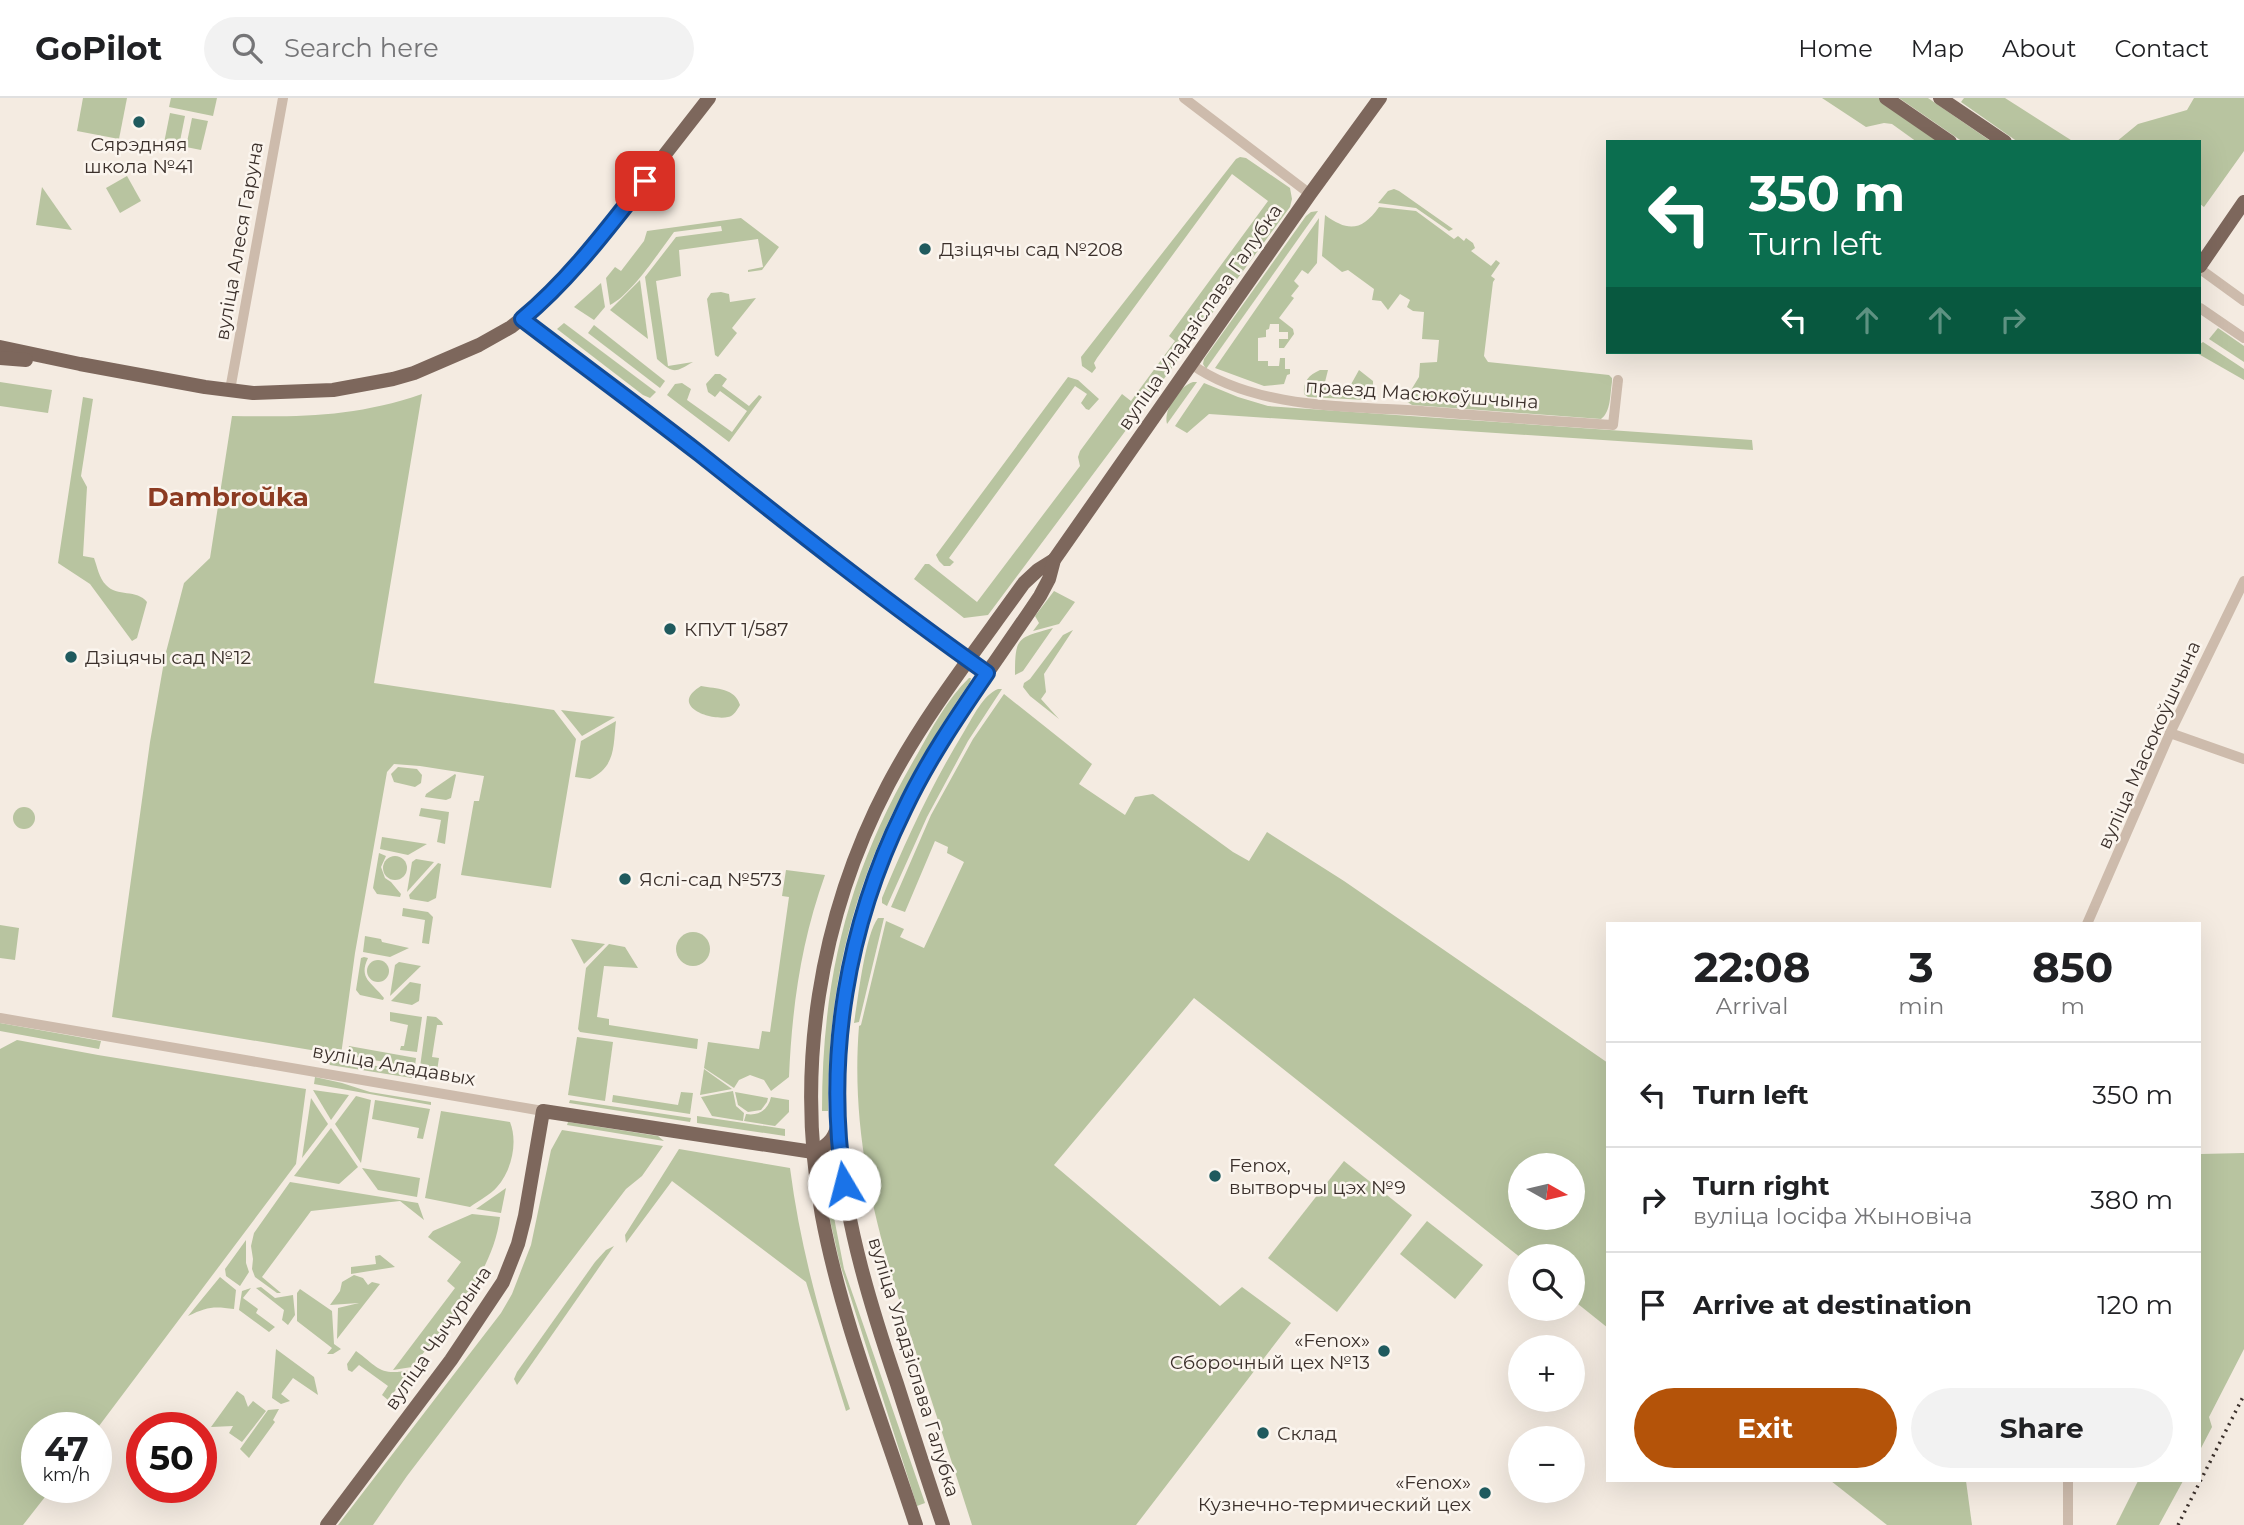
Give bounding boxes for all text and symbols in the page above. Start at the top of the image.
search box [204,17,694,80]
text: GoPilot [35,28,162,68]
icon: search [228,29,266,67]
text: Search here [284,32,439,64]
text: Home [1798,34,1873,63]
text: Map [1911,34,1964,63]
text: About [2002,34,2076,63]
text: Contact [2114,34,2209,63]
marker: Сярэдняя школа №41 [131,114,147,130]
place label: Сярэдняя школа №41 [84,133,194,178]
street label: вуліца Алеся Гаруна [210,140,268,342]
pin [615,151,675,211]
icon: arrive [626,162,664,200]
text: 350 m [1749,164,1905,223]
icon: left [1634,168,1725,259]
street label: вуліца Уладзіслава Галубка [1113,200,1287,434]
text: Turn left [1749,224,1883,263]
place label: Дзіцячы сад №208 [939,238,1123,261]
marker: Дзіцячы сад №208 [917,241,933,257]
icon: left [1775,301,1813,339]
icon: ahead [1848,301,1886,339]
icon: ahead [1921,301,1959,339]
icon: right [1994,301,2032,339]
street label: праезд Масюкоўшчына [1305,374,1539,414]
district label: Dambroŭka [147,481,309,513]
place label: КПУТ 1/587 [684,618,789,641]
marker: КПУТ 1/587 [662,621,678,637]
street label: вуліца Масюкоўшчына [2093,637,2205,853]
place label: Дзіцячы сад №12 [85,646,252,669]
marker: Дзіцячы сад №12 [63,649,79,665]
place label: Яслі-сад №573 [639,868,782,891]
marker: Яслі-сад №573 [617,871,633,887]
text: 22:08 [1694,941,1811,993]
text: 3 [1909,941,1934,993]
text: 850 [2032,941,2113,993]
text: Arrival [1716,992,1788,1020]
text: min [1898,992,1944,1020]
text: m [2060,992,2085,1020]
street label: вуліца Аладавых [311,1039,477,1091]
icon: left [1634,1076,1672,1114]
text: Turn left [1693,1079,1809,1111]
text: 350 m [2092,1079,2173,1111]
position arrow [807,1147,881,1221]
north arrow [1508,1153,1586,1230]
map controls [1508,1153,1585,1503]
place label: Fenox, вытворчы цэх №9 [1229,1154,1406,1199]
marker: Fenox, вытворчы цэх №9 [1207,1168,1223,1184]
text: Turn right [1693,1170,1829,1202]
icon: right [1634,1181,1672,1219]
text: 380 m [2090,1184,2173,1216]
text: вуліца Іосіфа Жыновіча [1693,1202,1972,1230]
street label: вуліца Уладзіслава Галубка [863,1234,965,1500]
button: search [1508,1244,1585,1321]
street label: вуліца Чычурына [380,1262,496,1414]
icon: arrive [1634,1286,1672,1324]
text: Arrive at destination [1693,1289,1972,1321]
text: 120 m [2097,1289,2173,1321]
place label: «Fenox» Сборочный цех №13 [1170,1329,1370,1374]
button: + [1508,1335,1585,1412]
marker: «Fenox» Сборочный цех №13 [1376,1343,1392,1359]
button: Exit [1634,1388,1897,1468]
button: Share [1911,1388,2173,1468]
speed limit sign: 50 [126,1412,217,1503]
place label: Склад [1277,1422,1337,1445]
marker: Склад [1255,1425,1271,1441]
button: − [1508,1426,1585,1503]
text: 47 [44,1427,89,1470]
text: km/h [42,1464,91,1486]
place label: «Fenox» Кузнечно-термический цех [1198,1471,1471,1516]
marker: «Fenox» Кузнечно-термический цех [1477,1485,1493,1501]

